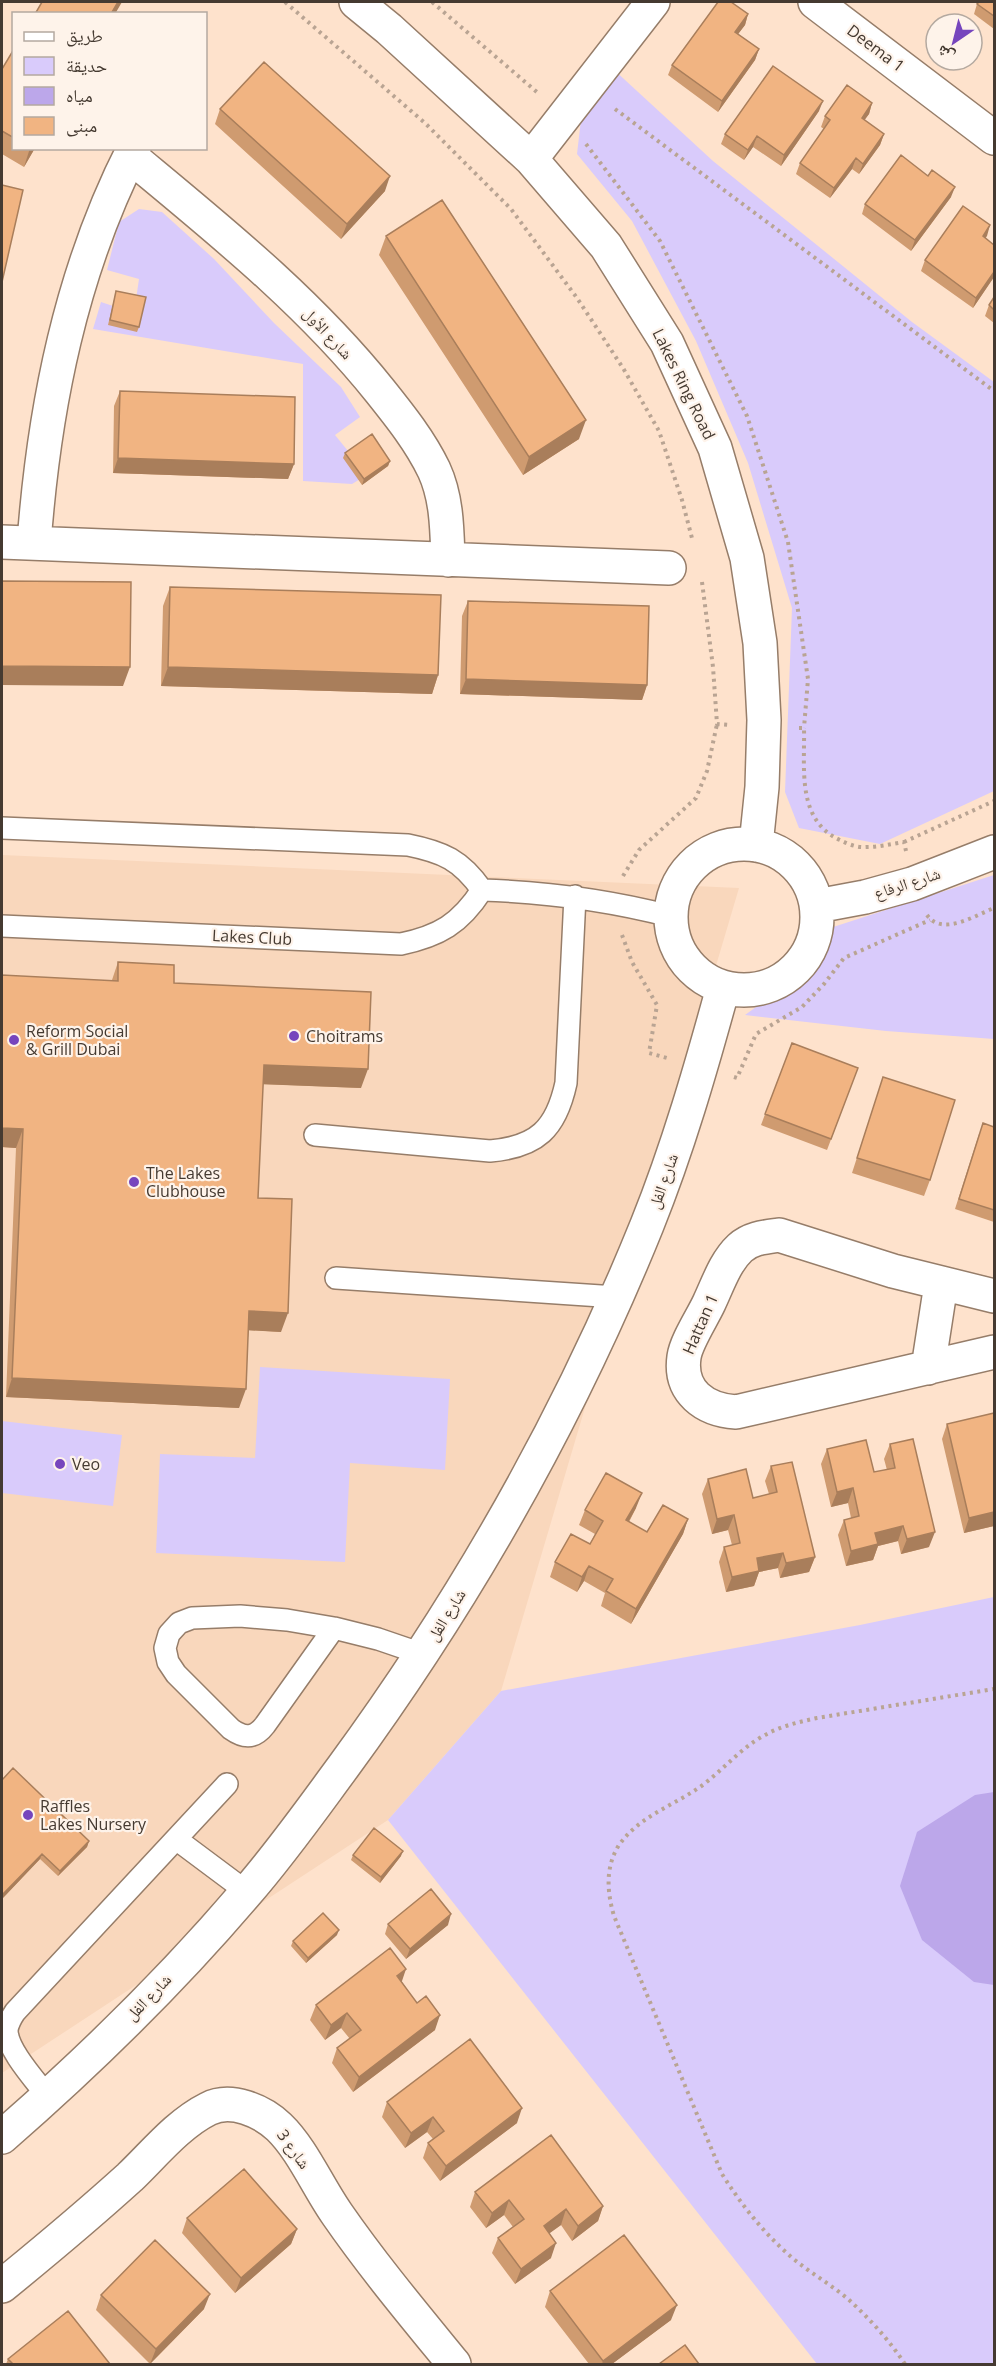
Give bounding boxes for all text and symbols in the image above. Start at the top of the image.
legend [12,12,207,150]
north arrow [924,12,984,72]
street label: Deema 1 [843,19,909,77]
text: طريق [66,23,103,47]
text: ش [932,40,959,68]
text: حديقة [66,53,107,77]
text: مياه [66,83,93,107]
text: مبنى [66,113,97,137]
street label: شارع الأول [298,302,358,364]
street label: Lakes Ring Road [648,325,720,443]
street label: شارع الرفاع [871,862,943,904]
street label: Lakes Club [211,924,293,950]
place label: Reform Social & Grill Dubai [26,1020,128,1060]
place label: Choitrams [306,1025,383,1047]
marker: Choitrams [287,1029,301,1043]
marker: Reform Social & Grill Dubai [7,1033,21,1047]
street label: شارع الفل [643,1150,683,1212]
place label: The Lakes Clubhouse [146,1162,226,1202]
marker: The Lakes Clubhouse [127,1175,141,1189]
street label: Hattan 1 [677,1290,723,1358]
place label: Veo [72,1453,100,1475]
marker: Veo [53,1457,67,1471]
street label: شارع الفل [421,1585,471,1645]
place label: Raffles Lakes Nursery [40,1795,147,1835]
marker: Raffles Lakes Nursery [21,1808,35,1822]
street label: شارع الفل [120,1969,176,2025]
street label: شارع 3 [272,2125,316,2173]

